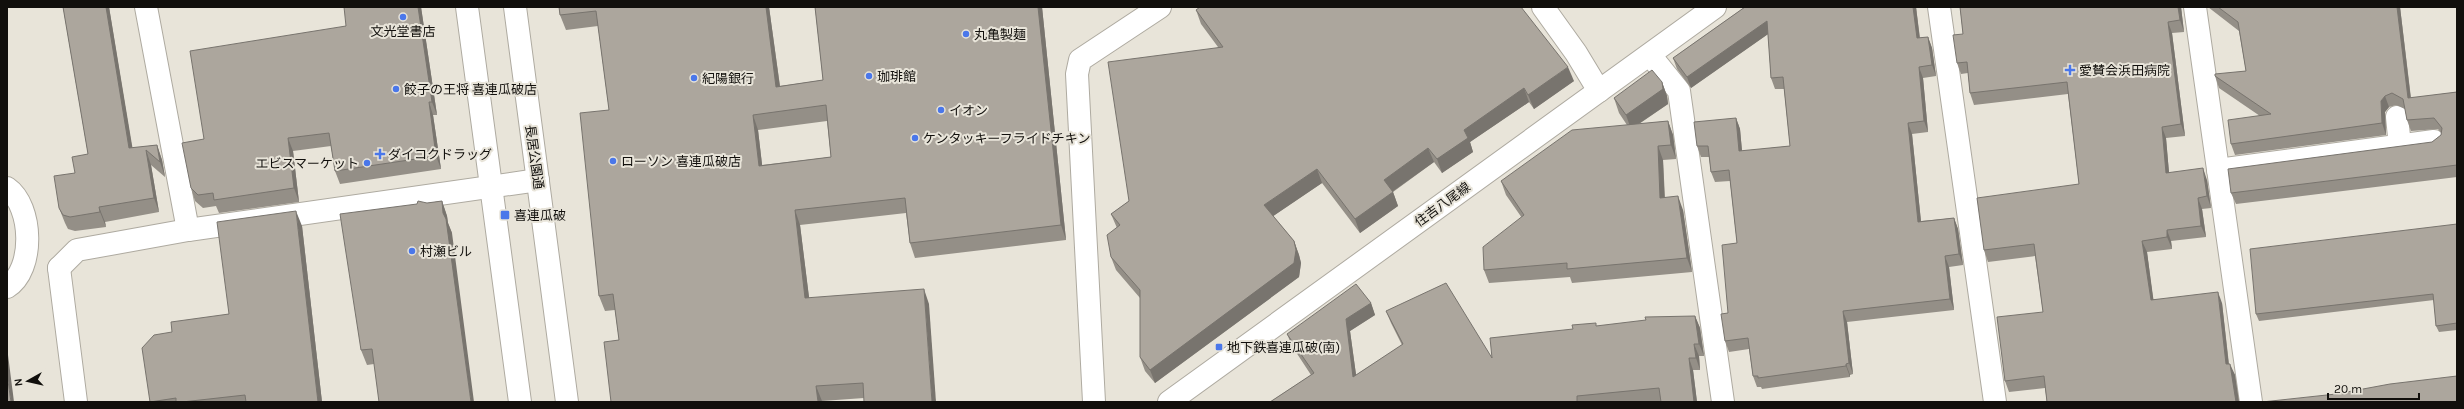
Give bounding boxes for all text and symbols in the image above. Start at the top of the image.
marker: 文光堂書店 [398,12,408,22]
place label: 文光堂書店 [370,24,436,39]
place label: 丸亀製麺 [974,27,1026,42]
marker: 丸亀製麺 [961,29,971,39]
place label: 愛賛会浜田病院 [2079,63,2170,78]
marker: 愛賛会浜田病院 [2064,64,2076,76]
place label: 珈琲館 [877,69,916,84]
place label: 紀陽銀行 [702,71,754,86]
marker: 珈琲館 [864,71,874,81]
marker: 紀陽銀行 [689,73,699,83]
place label: 餃子の王将 喜連瓜破店 [404,82,537,97]
marker: 餃子の王将 喜連瓜破店 [391,84,401,94]
place label: イオン [949,103,988,118]
marker: イオン [936,105,946,115]
street label: 長居公園通 [523,124,546,190]
place label: ケンタッキーフライドチキン [923,131,1090,146]
marker: ケンタッキーフライドチキン [910,133,920,143]
place label: ダイコクドラッグ [388,147,492,162]
marker: ダイコクドラッグ [375,149,385,159]
place label: ローソン 喜連瓜破店 [621,154,741,169]
place label: エビスマーケット [255,156,359,171]
marker: ローソン 喜連瓜破店 [608,156,618,166]
marker: エビスマーケット [362,158,372,168]
street label: 住吉八尾線 [1412,179,1473,230]
place label: 喜連瓜破 [514,208,566,223]
marker: 喜連瓜破 [499,209,511,221]
place label: 村瀬ビル [420,244,472,259]
marker: 村瀬ビル [407,246,417,256]
place label: 地下鉄喜連瓜破(南) [1227,340,1340,355]
marker: 地下鉄喜連瓜破(南) [1214,342,1224,352]
north arrow [8,361,48,401]
scale bar [2328,375,2419,401]
text: N [12,378,26,387]
text: 20 m [2334,382,2362,396]

